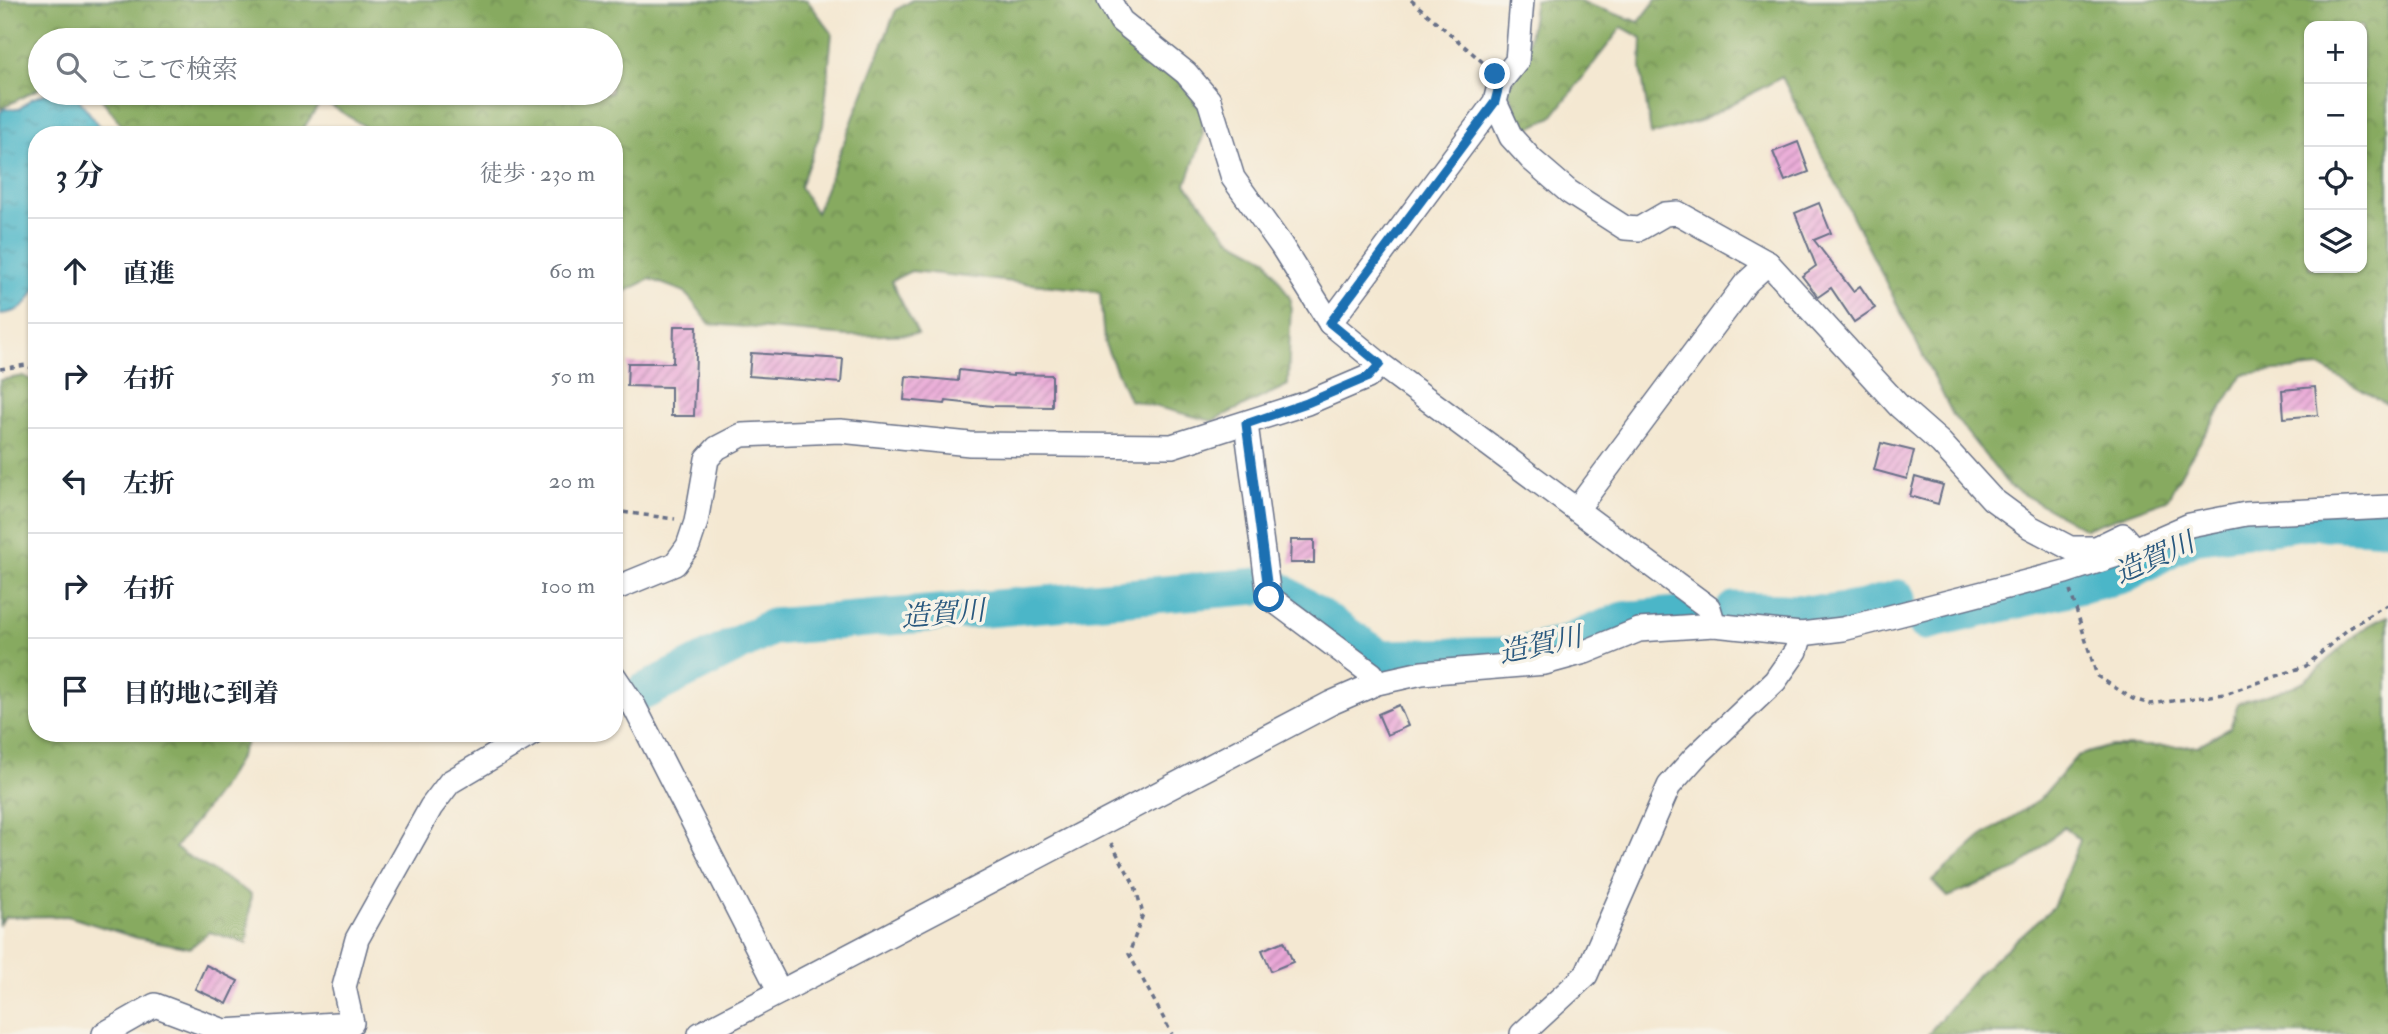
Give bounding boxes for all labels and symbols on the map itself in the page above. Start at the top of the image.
route end [1479,58,1510,89]
water label: 造賀川 [2109,524,2203,591]
route start [1253,581,1284,612]
water label: 造賀川 [900,593,989,636]
water label: 造賀川 [1496,619,1588,671]

